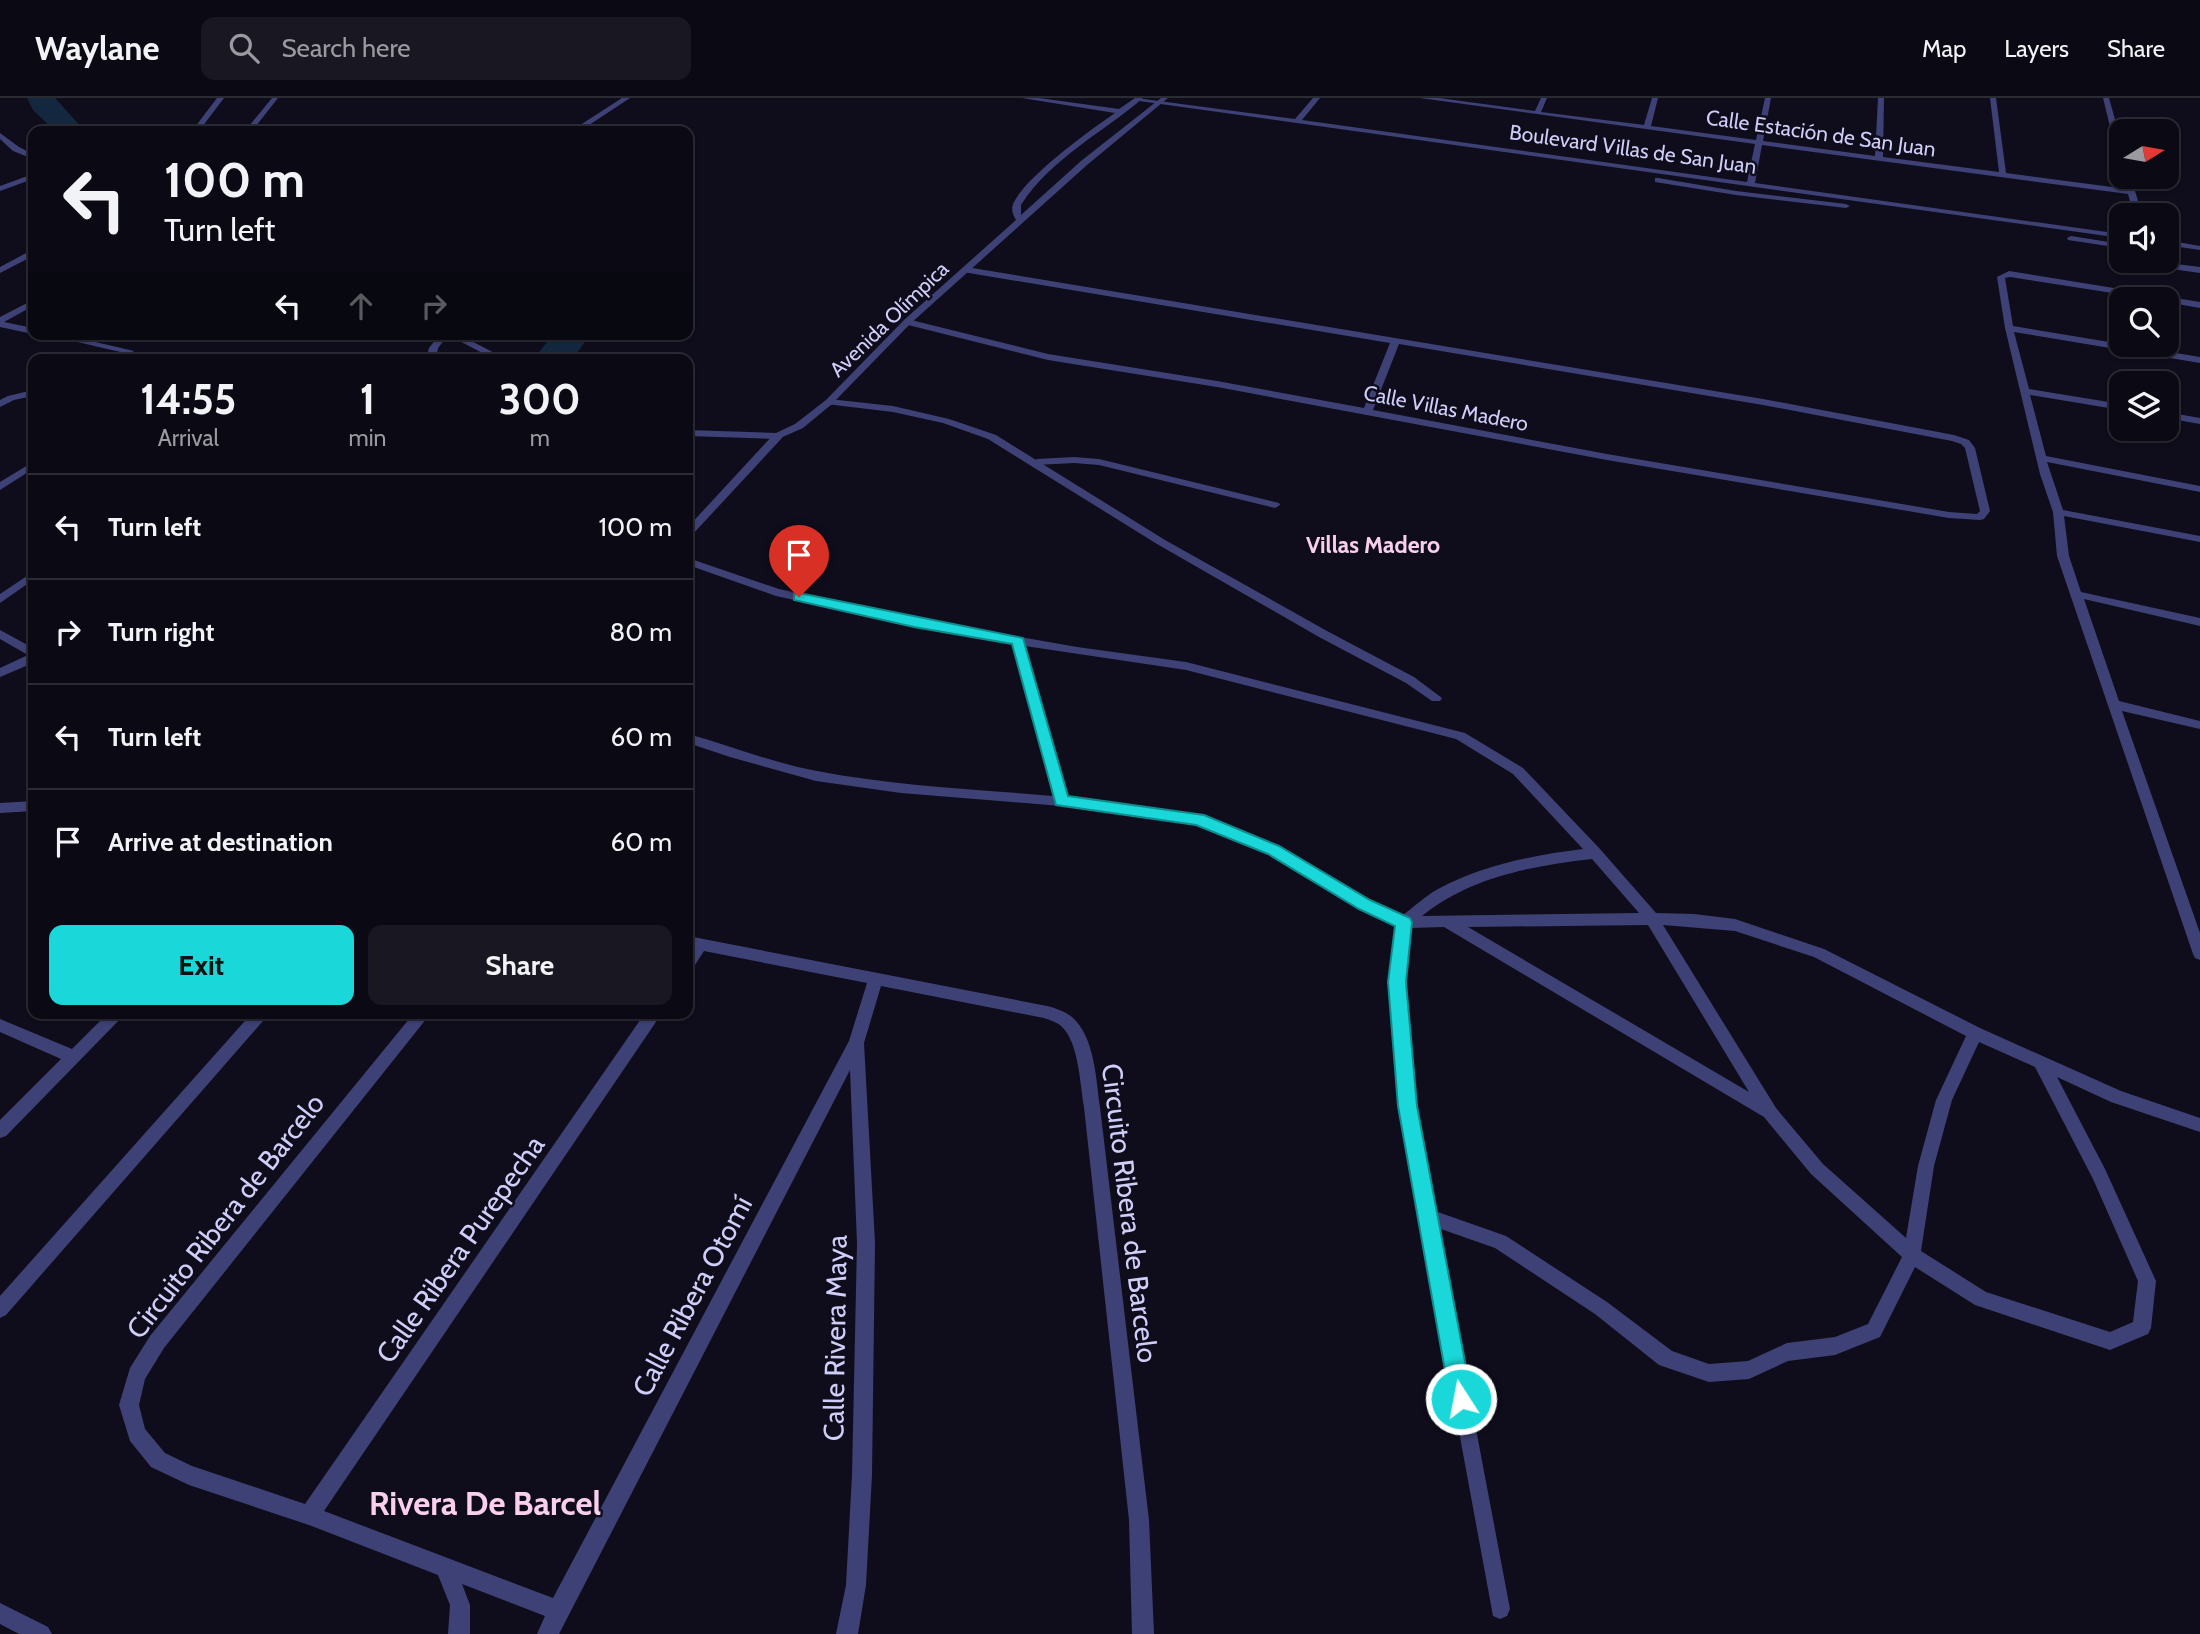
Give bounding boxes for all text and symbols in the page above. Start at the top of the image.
search box [201,17,691,80]
text: Waylane [35,28,159,68]
icon: search [225,29,263,67]
text: Search here [281,32,411,64]
text: Map [1922,34,1966,63]
text: Layers [2004,34,2069,63]
text: Share [2107,34,2165,63]
street label: Calle Estación de San Juan [1705,105,1937,161]
street label: Boulevard Villas de San Juan [1508,119,1758,179]
north arrow [2109,119,2179,189]
map controls [2109,119,2179,441]
text: 100 m [164,150,305,209]
icon: left [49,154,140,245]
button: sound [2109,203,2179,273]
text: Turn left [164,210,275,249]
street label: Avenida Olímpica [824,256,954,382]
icon: left [269,287,307,325]
icon: ahead [342,287,380,325]
icon: right [415,287,453,325]
button: search [2109,287,2179,357]
button: layers [2109,371,2179,441]
text: 14:55 [140,373,236,425]
text: 1 [360,373,375,425]
text: 300 [499,373,581,425]
street label: Calle Villas Madero [1362,380,1530,436]
text: Arrival [158,424,219,452]
text: min [349,424,386,452]
text: m [530,424,550,452]
icon: left [49,508,87,546]
text: Turn left [108,511,201,543]
text: 100 m [599,511,672,543]
pin [769,525,829,597]
district label: Villas Madero [1306,531,1440,559]
icon: arrive [780,536,818,574]
icon: right [49,613,87,651]
text: Turn right [108,616,214,648]
text: 80 m [609,616,672,648]
icon: left [49,718,87,756]
text: Turn left [108,721,201,753]
text: 60 m [610,721,672,753]
icon: arrive [49,823,87,861]
text: Arrive at destination [108,826,333,858]
text: 60 m [610,826,672,858]
button: Exit [49,925,354,1005]
button: Share [368,925,672,1005]
street label: Circuito Ribera de Barcelo [1095,1061,1165,1365]
street label: Circuito Ribera de Barcelo [119,1087,331,1345]
street label: Calle Ribera Purepecha [369,1128,552,1369]
street label: Calle Ribera Otomí [625,1190,759,1402]
street label: Calle Rivera Maya [816,1234,854,1441]
position arrow [1424,1362,1498,1436]
district label: Rivera De Barcel [369,1483,601,1523]

